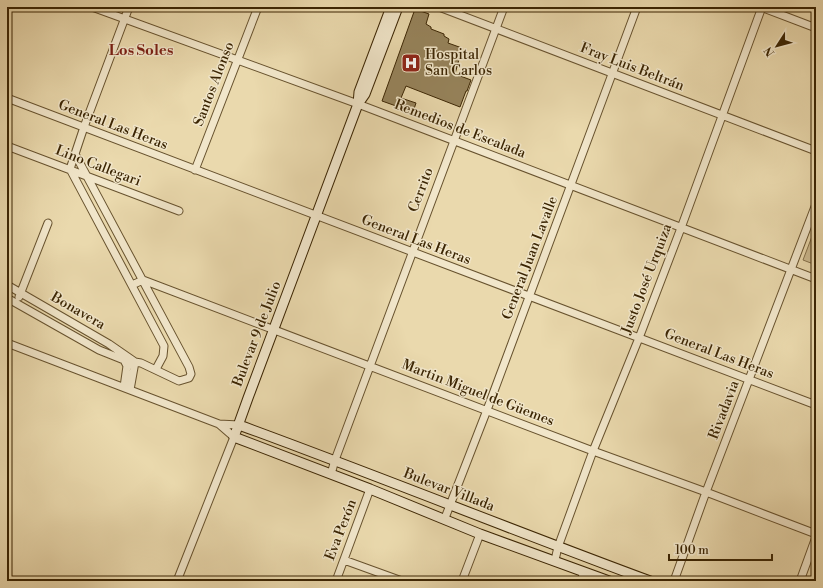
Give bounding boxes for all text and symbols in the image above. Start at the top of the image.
north arrow [757,26,797,66]
street label: Santos Alonso [190,39,238,129]
street label: Fray Luis Beltrán [577,39,687,95]
district label: Los Soles [109,41,173,60]
text: N [761,43,778,59]
place label: Hospital San Carlos [425,46,492,80]
hospital icon: Hospital San Carlos [400,52,422,74]
street label: General Las Heras [56,96,170,154]
street label: Remedios de Escalada [392,96,529,163]
street label: Lino Callegari [53,141,144,191]
street label: Cerrito [404,165,438,215]
street label: General Juan Lavalle [498,194,562,322]
street label: General Las Heras [359,211,473,269]
street label: Justo José Urquiza [617,220,677,338]
street label: Bulevar 9 de Julio [228,278,285,390]
street label: Bonavera [47,288,109,334]
street label: General Las Heras [662,325,776,383]
street label: Martin Miguel de Güemes [399,356,557,430]
street label: Rivadavia [705,377,744,442]
street label: Bulevar Villada [400,464,498,516]
street label: Eva Perón [321,496,361,563]
scale bar [669,536,772,562]
text: 100 m [675,543,709,558]

